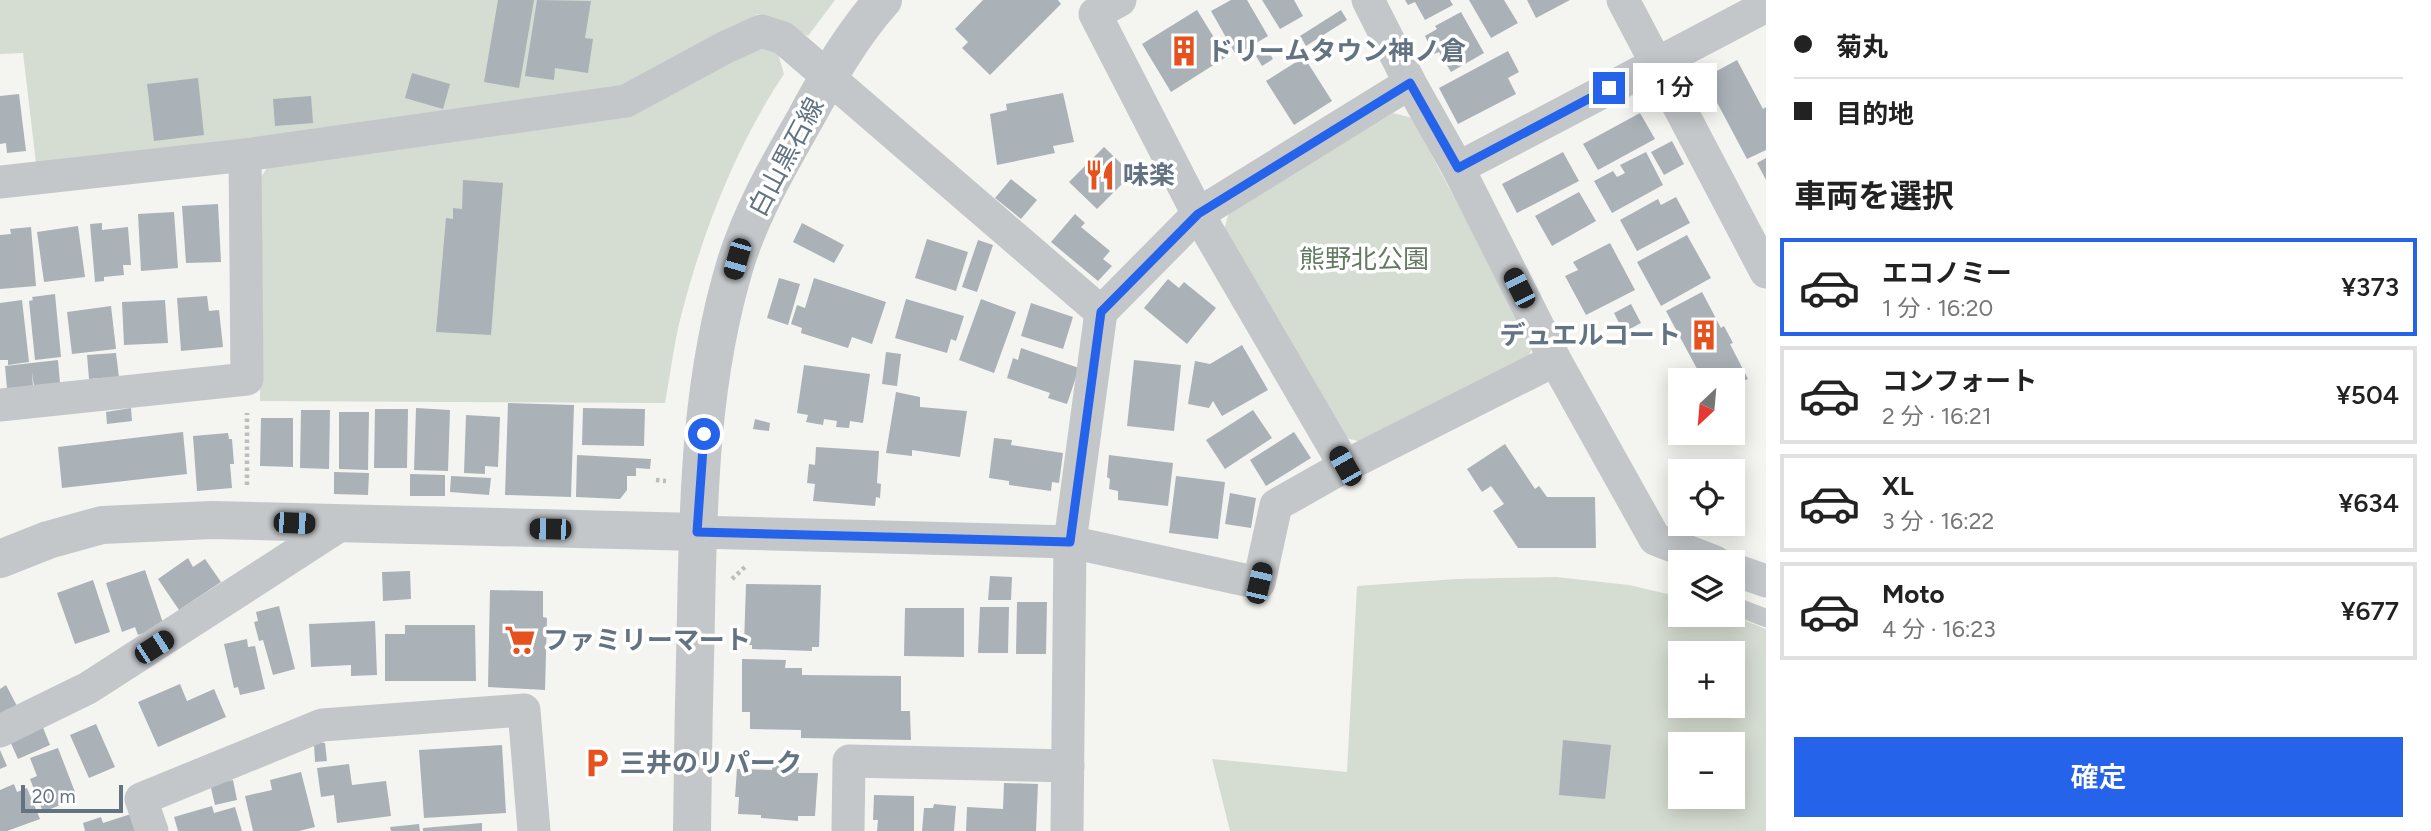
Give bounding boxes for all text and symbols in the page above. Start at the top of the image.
text: 菊丸 [1836,31,1888,63]
building icon: ドリームタウン神ノ倉 [1167,34,1201,68]
place label: ドリームタウン神ノ倉 [1207,35,1466,67]
callout: 1 分 [1634,64,1718,112]
route end [1593,72,1625,104]
text: 1 分 [1656,73,1694,101]
street label: 白山黒石線 [741,92,831,222]
text: 目的地 [1836,98,1914,130]
restaurant icon: 味楽 [1083,158,1117,192]
place label: 味楽 [1123,159,1175,191]
text: 車両を選択 [1794,177,1954,215]
car [722,236,753,282]
park label: 熊野北公園 [1299,243,1429,275]
icon: car [1798,256,1861,319]
text: エコノミー [1882,257,2012,289]
car [1501,265,1538,311]
text: ¥373 [2341,271,2399,303]
text: 1 分 · 16:20 [1882,294,1993,322]
building icon: デュエルコート [1687,318,1721,352]
place label: デュエルコート [1500,319,1681,351]
icon: car [1798,364,1861,427]
text: コンフォート [1882,365,2037,397]
north arrow [1668,368,1745,444]
map controls [1668,368,1745,809]
text: ¥504 [2336,379,2399,411]
text: 2 分 · 16:21 [1882,402,1991,430]
route start [688,418,720,450]
car [1326,443,1365,489]
button: locate [1668,459,1745,536]
text: XL [1882,470,1914,502]
icon: car [1798,472,1861,535]
text: ¥634 [2338,487,2399,519]
text: 3 分 · 16:22 [1882,507,1994,535]
car [273,512,316,534]
car [529,518,572,540]
button: layers [1668,550,1745,627]
car [1245,560,1274,606]
text: Moto [1882,578,1945,610]
icon: car [1798,580,1861,643]
text: ¥677 [2341,595,2399,627]
text: 4 分 · 16:23 [1882,615,1996,643]
supermarket icon: ファミリーマート [503,623,537,657]
place label: ファミリーマート [543,624,751,656]
car [131,627,178,667]
button: + [1668,641,1745,718]
button: − [1668,732,1745,809]
button: 確定 [1794,737,2403,817]
parking icon: 三井のリパーク [580,746,614,780]
place label: 三井のリパーク [620,747,802,779]
scale bar [21,782,122,814]
text: 20 m [32,785,76,808]

